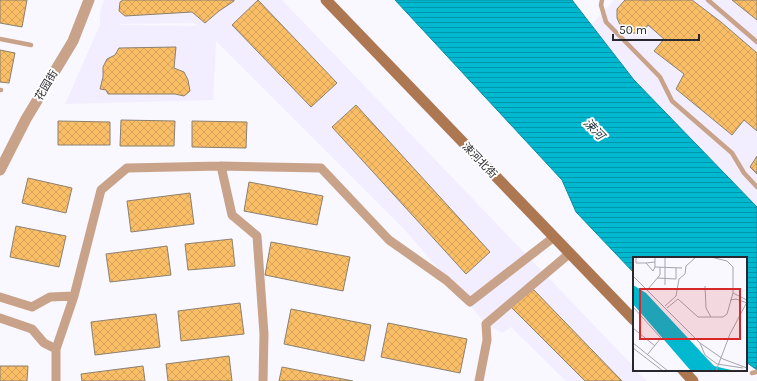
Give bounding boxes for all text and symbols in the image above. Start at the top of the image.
scale bar [613,16,699,42]
text: 50 m [619,23,647,37]
street label: 花园街 [32,68,60,103]
water label: 涑河 [581,115,609,144]
street label: 涑河北街 [460,140,500,181]
inset map [633,257,747,371]

